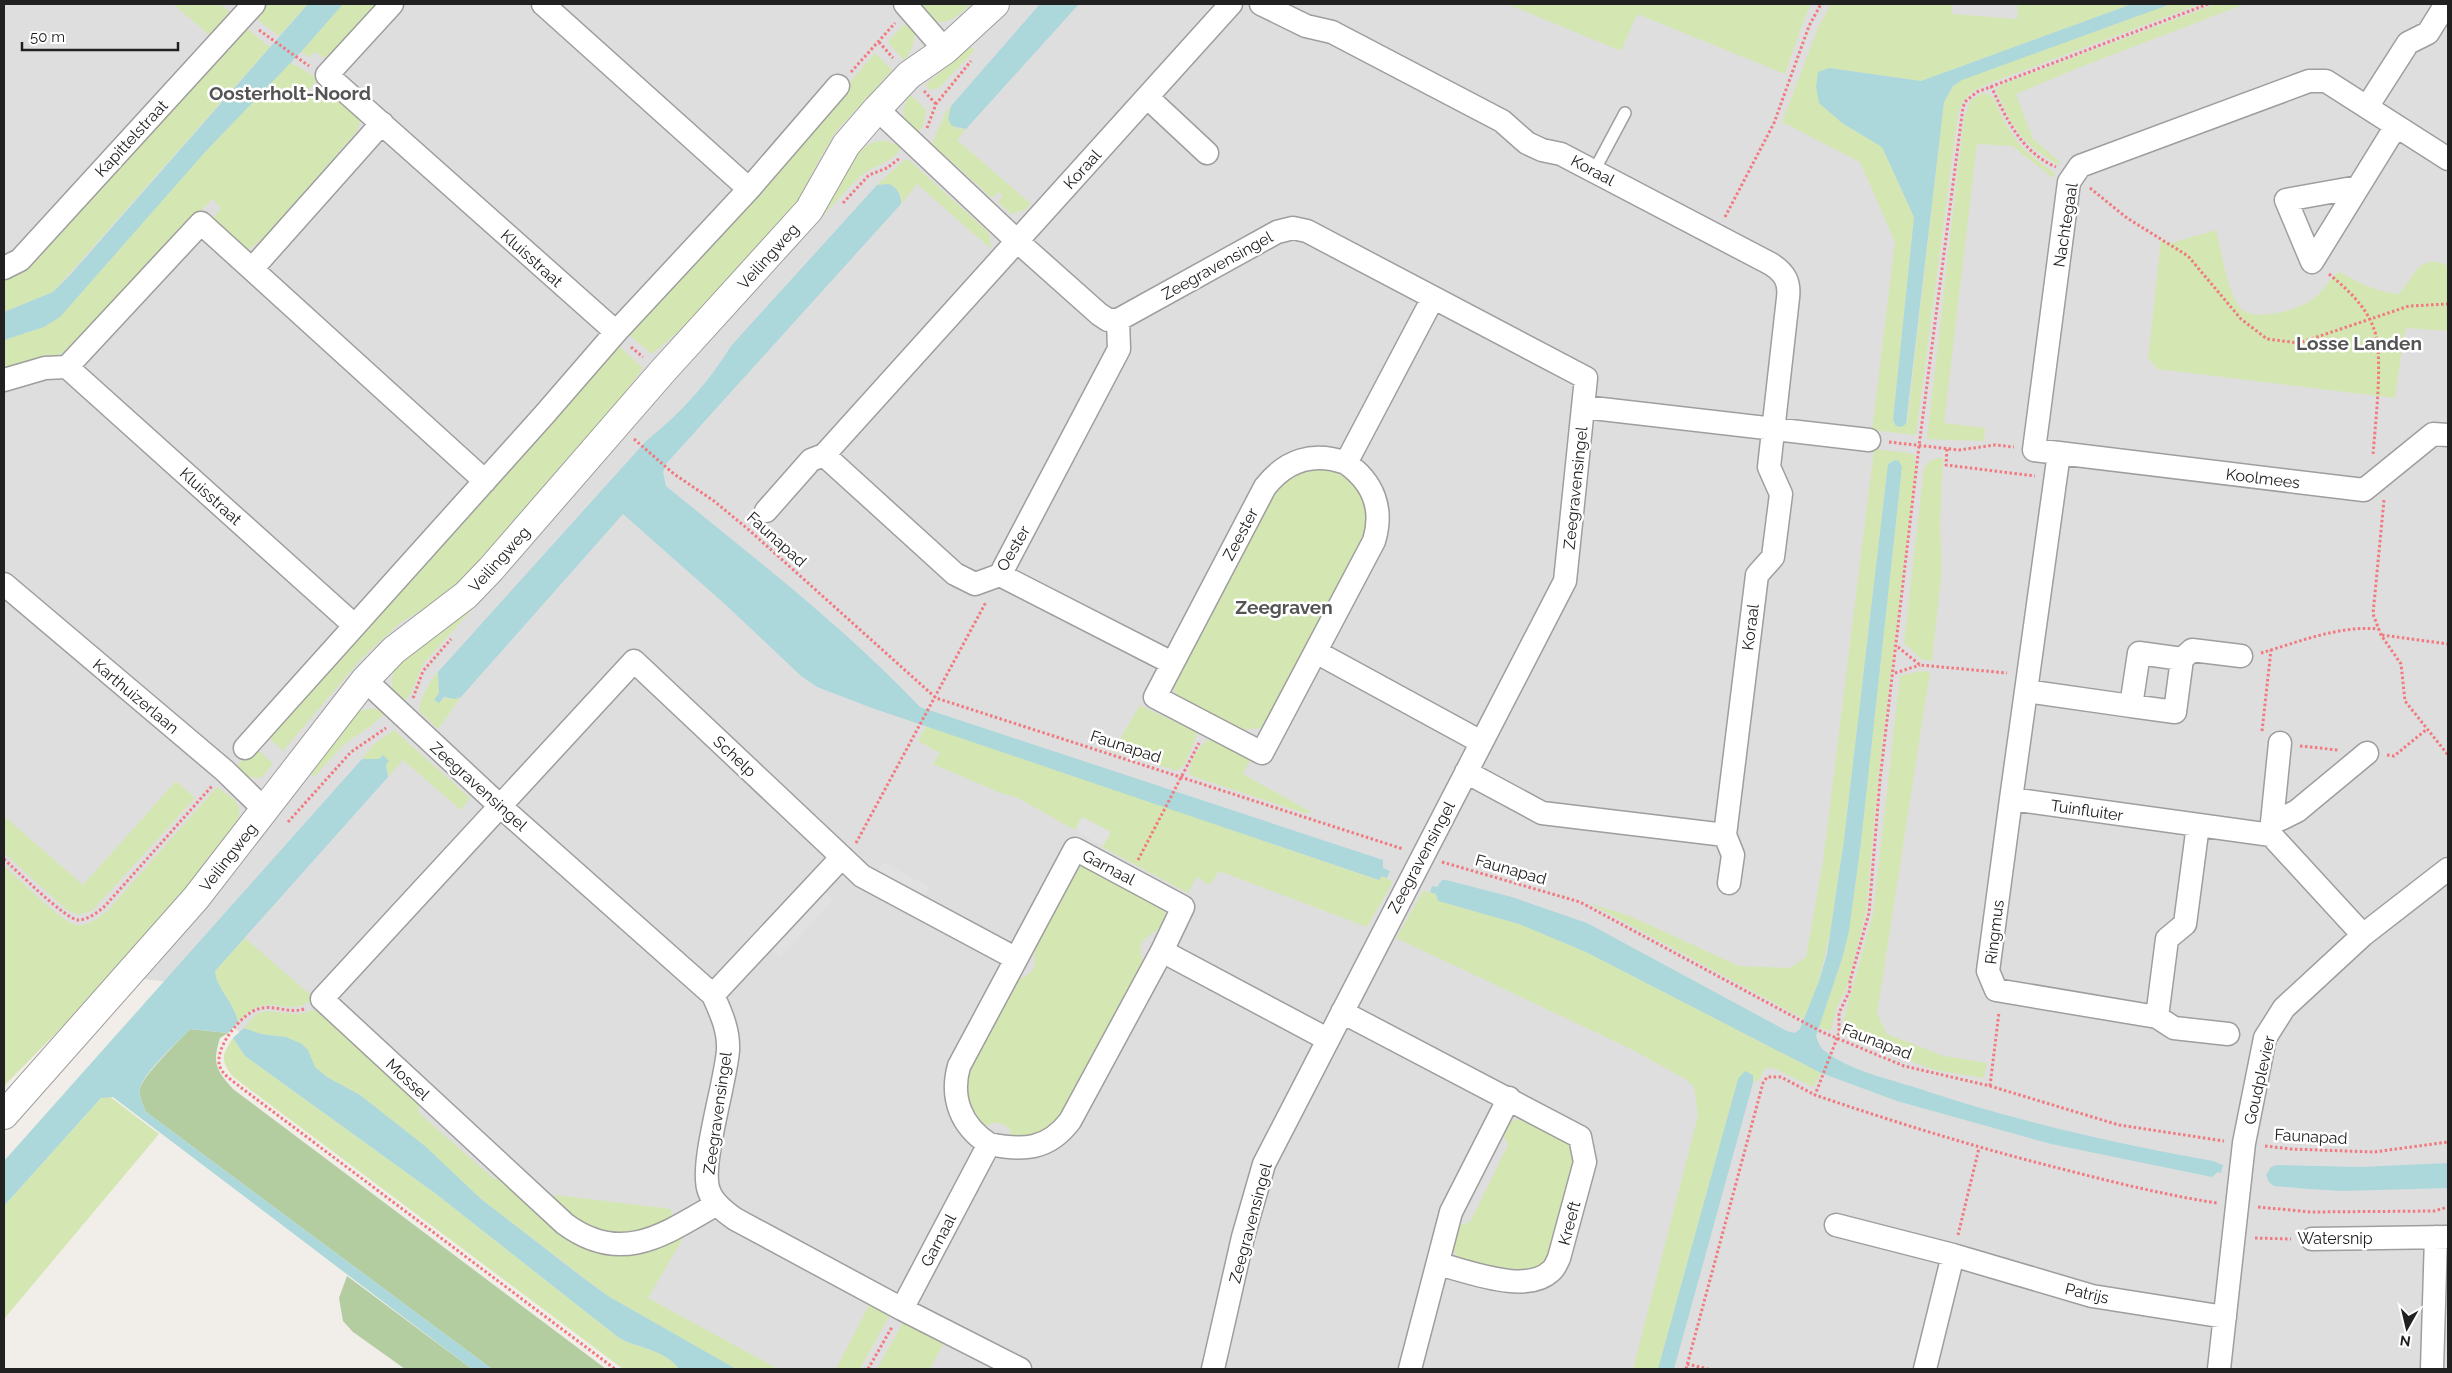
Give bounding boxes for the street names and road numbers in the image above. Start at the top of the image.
street label: Kapittelstraat [91,96,172,181]
street label: Koraal [1060,145,1105,193]
street label: Koraal [1568,151,1618,190]
street label: Nachtegaal [2049,181,2082,269]
street label: Veilingweg [734,220,803,293]
street label: Kluisstraat [497,226,567,292]
street label: Zeegravensingel [1159,227,1276,304]
street label: Zeegravensingel [1560,425,1591,551]
street label: Kluisstraat [176,464,246,530]
street label: Koolmees [2225,465,2301,492]
street label: Zeester [1219,504,1262,564]
street label: Faunapad [743,508,810,571]
street label: Oester [993,522,1034,574]
street label: Veilingweg [465,523,534,596]
street label: Koraal [1738,602,1763,651]
street label: Karthuizerlaan [89,655,182,738]
street label: Faunapad [1088,726,1164,767]
street label: Schelp [709,732,760,781]
street label: Zeegravensingel [426,738,531,835]
street label: Tuinfluiter [2049,796,2125,825]
street label: Zeegravensingel [1384,798,1459,916]
street label: Veilingweg [196,819,261,895]
street label: Garnaal [1079,846,1139,889]
street label: Faunapad [1473,850,1549,889]
street label: Ringmus [1981,898,2008,965]
street label: Faunapad [1839,1019,1914,1063]
street label: Goudplevier [2240,1033,2279,1127]
street label: Zeegravensingel [699,1050,736,1176]
street label: Mossel [382,1054,434,1105]
street label: Faunapad [2274,1125,2348,1148]
street label: Zeegravensingel [1225,1160,1276,1285]
street label: Kreeft [1554,1198,1585,1247]
street label: Garnaal [917,1210,960,1270]
street label: Watersnip [2297,1229,2373,1248]
street label: Patrijs [2063,1279,2111,1308]

